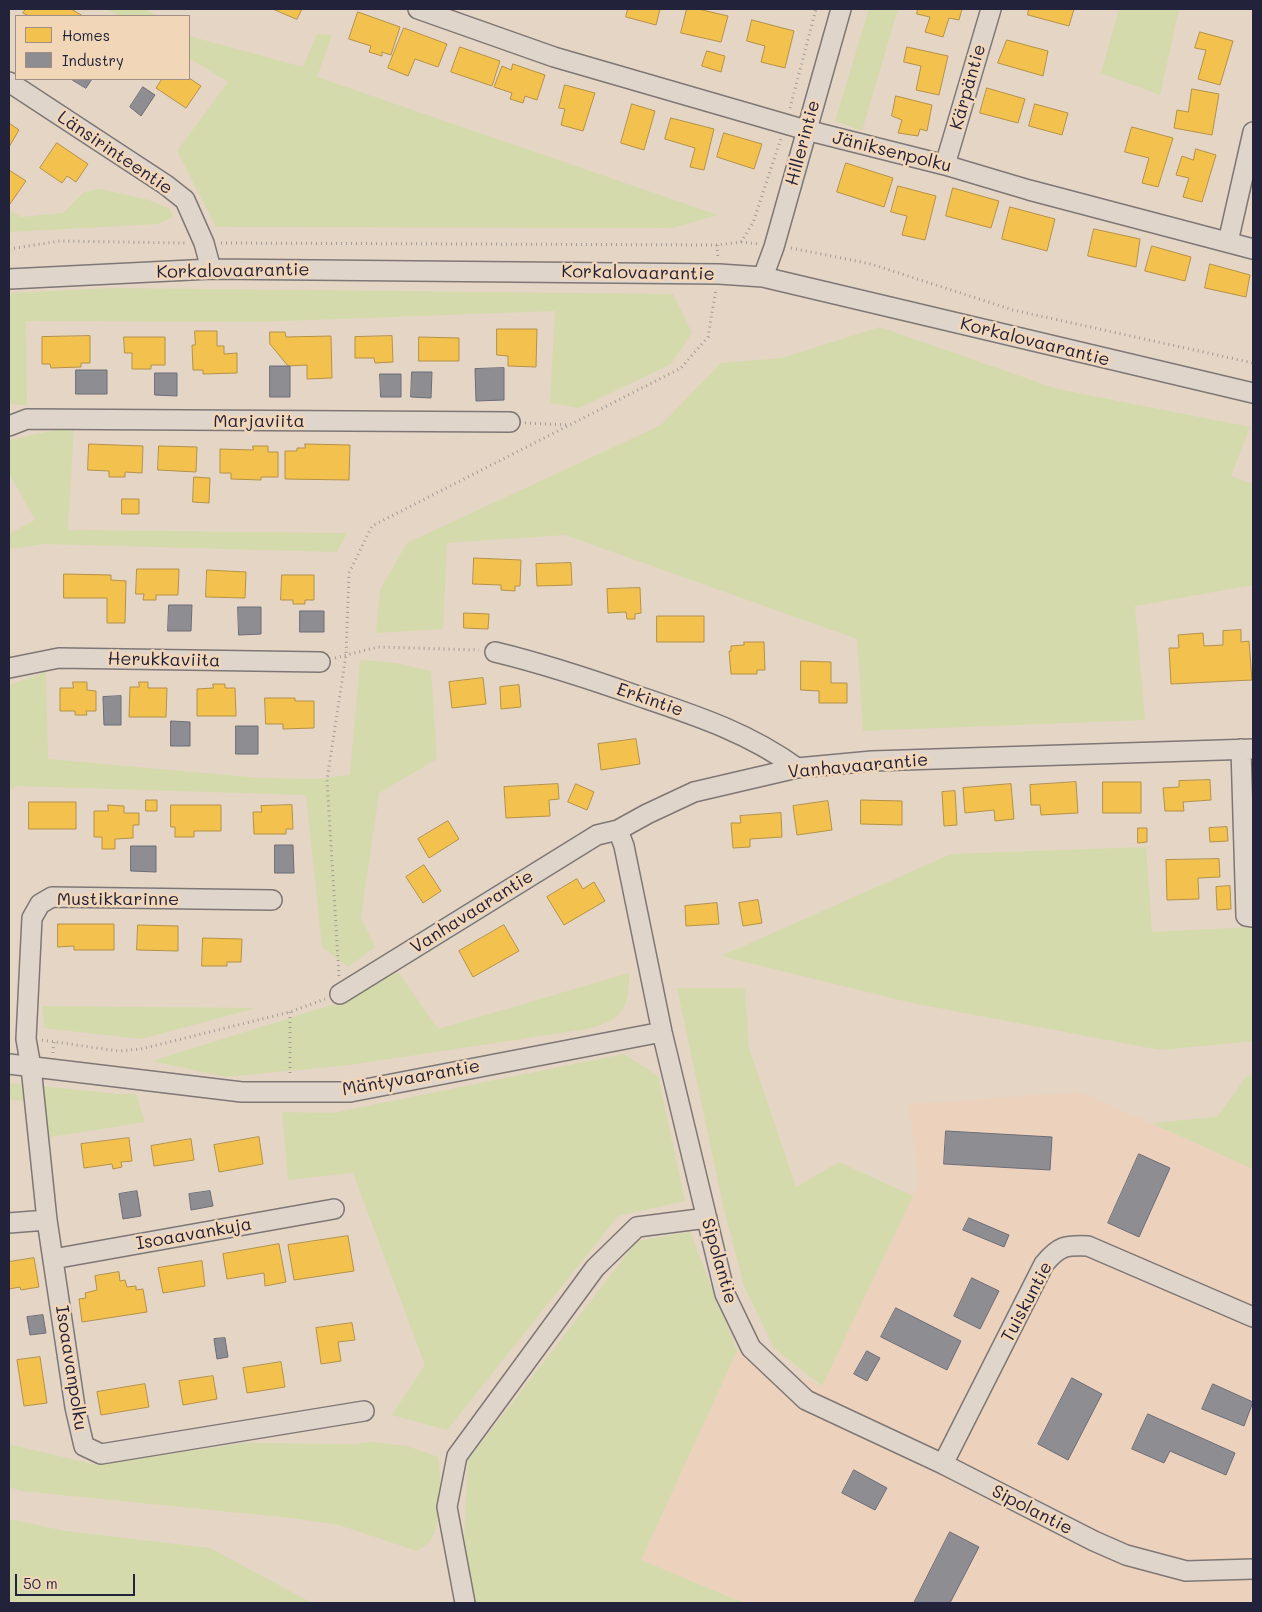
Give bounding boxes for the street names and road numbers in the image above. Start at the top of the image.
street label: Kärpäntie [945,42,991,132]
street label: Hillerintie [781,98,825,188]
street label: Länsirinteentie [53,107,177,199]
street label: Jäniksenpolku [830,127,954,177]
street label: Korkalovaarantie [156,259,310,283]
street label: Korkalovaarantie [561,261,715,285]
street label: Korkalovaarantie [958,313,1112,371]
street label: Marjaviita [213,410,305,432]
street label: Herukkaviita [107,648,221,672]
street label: Erkintie [614,679,686,721]
street label: Vanhavaarantie [787,749,929,783]
street label: Vanhavaarantie [407,866,537,958]
street label: Mustikkarinne [57,888,179,910]
street label: Mäntyvaarantie [340,1055,482,1101]
street label: Isoaavankuja [134,1213,254,1255]
street label: Sipolantie [697,1216,741,1306]
street label: Tuiskuntie [997,1258,1057,1346]
street label: Isoaavanpolku [50,1304,92,1432]
street label: Sipolantie [988,1480,1076,1540]

